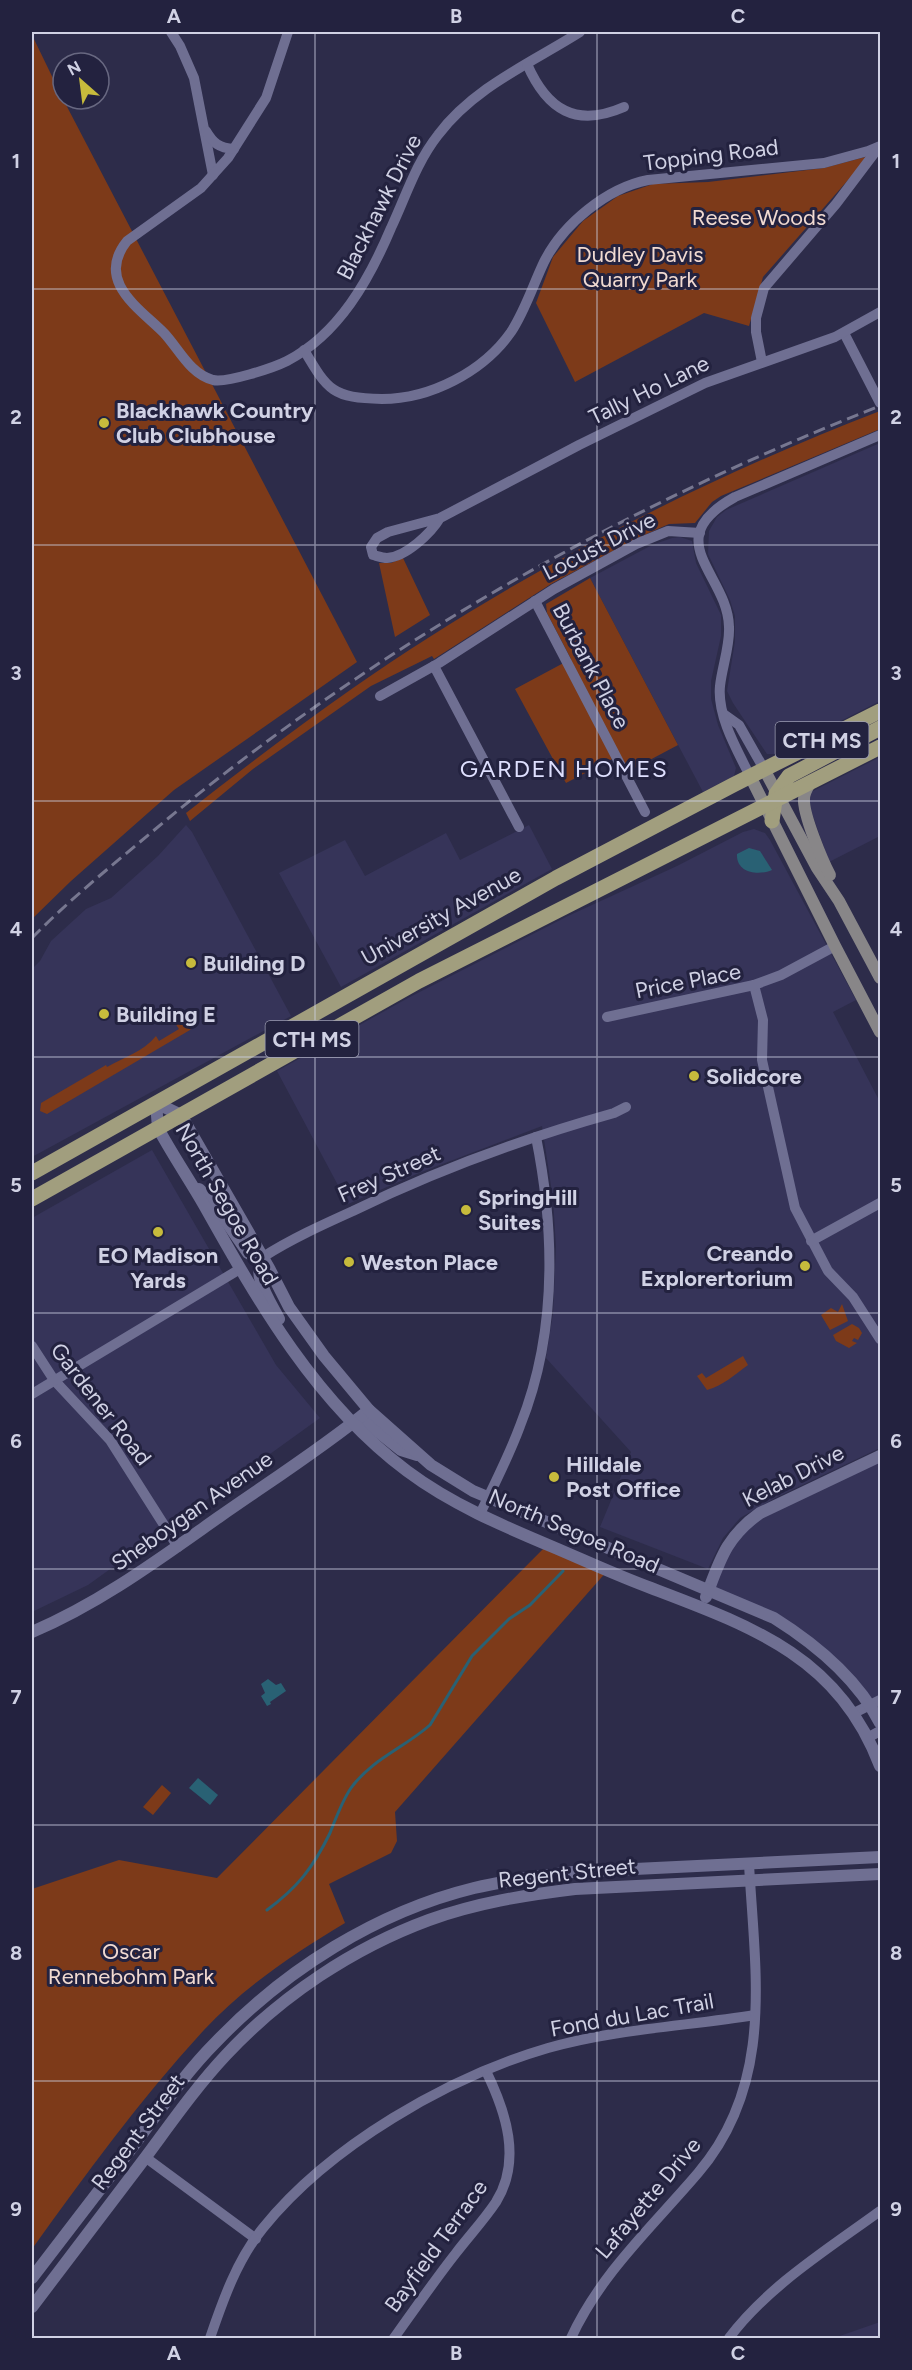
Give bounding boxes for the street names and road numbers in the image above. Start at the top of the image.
street label: Blackhawk Drive [331,130,427,284]
street label: Topping Road [642,133,780,177]
street label: Tally Ho Lane [584,349,714,431]
street label: Locust Drive [538,506,660,586]
street label: Burbank Place [547,599,635,733]
road number: CTH MS [776,722,868,758]
street label: University Avenue [356,861,526,971]
street label: Price Place [633,958,743,1004]
road number: CTH MS [266,1021,358,1057]
street label: North Segoe Road [170,1118,284,1290]
street label: Frey Street [333,1139,445,1209]
street label: Gardener Road [45,1337,157,1471]
street label: Kelab Drive [738,1439,848,1513]
street label: Sheboygan Avenue [106,1445,278,1577]
street label: North Segoe Road [485,1483,663,1579]
street label: Regent Street [497,1852,637,1894]
street label: Fond du Lac Trail [548,1987,716,2043]
street label: Regent Street [86,2069,190,2195]
street label: Lafayette Drive [589,2132,707,2264]
street label: Bayfield Terrace [379,2174,493,2318]

